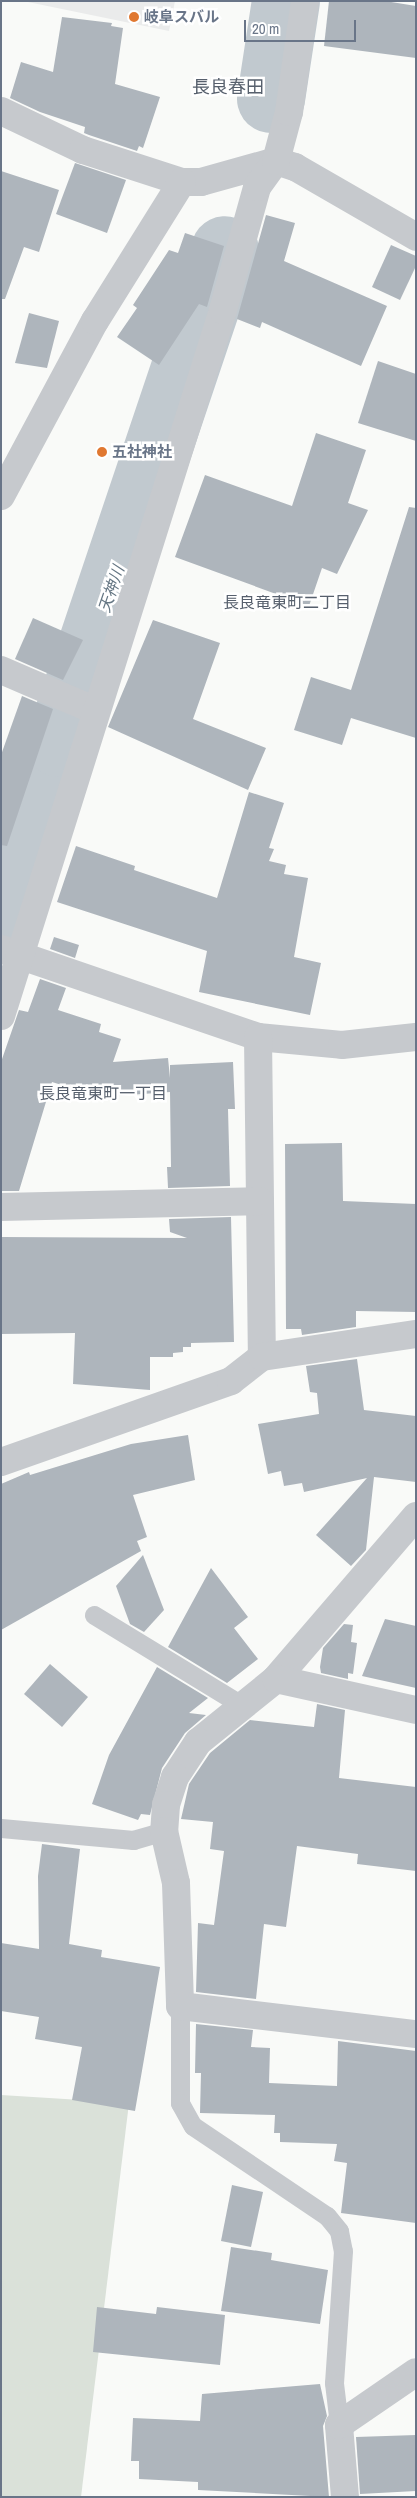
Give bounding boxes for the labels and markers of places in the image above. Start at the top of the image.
place label: 岐阜スバル [144,8,219,26]
marker: 岐阜スバル [128,11,140,23]
place label: 五社神社 [112,443,172,461]
marker: 五社神社 [96,446,108,458]

